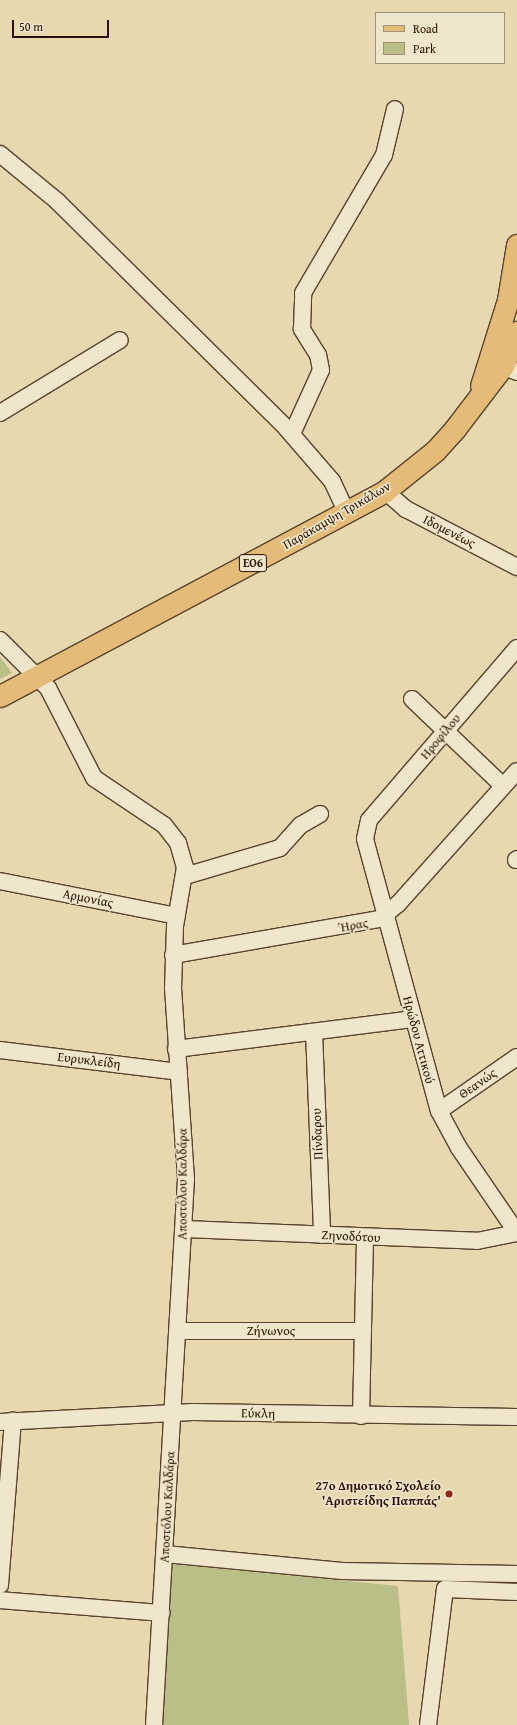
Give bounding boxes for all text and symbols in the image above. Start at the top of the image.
scale bar [14,12,111,38]
legend [375,12,505,64]
text: 50 m [19,18,43,35]
text: Road [413,20,438,37]
text: Park [413,40,436,57]
street label: Παράκαμψη Τρικάλων [280,479,394,553]
street label: Ιδομενέως [420,512,478,552]
road number: ΕΟ6 [238,553,268,573]
street label: Ηροφίλου [418,711,464,763]
street label: Αρμονίας [61,886,115,912]
street label: Ήρας [337,915,369,937]
street label: Ηρώδου Αττικού [399,995,437,1085]
street label: Ευρυκλείδη [57,1049,121,1073]
street label: Θεανώς [456,1065,500,1103]
street label: Πίνδαρου [309,1108,327,1160]
street label: Αποστόλου Καλδάρα [175,1128,191,1240]
street label: Ζηνοδότου [321,1228,381,1246]
street label: Ζήνωνος [247,1323,295,1339]
street label: Εύκλη [241,1406,275,1422]
street label: Αποστόλου Καλδάρα [157,1451,179,1563]
place label: 27ο Δημοτικό Σχολείο 'Αριστείδης Παππάς' [315,1479,441,1510]
marker: 27ο Δημοτικό Σχολείο 'Αριστείδης Παππάς' [444,1489,454,1499]

